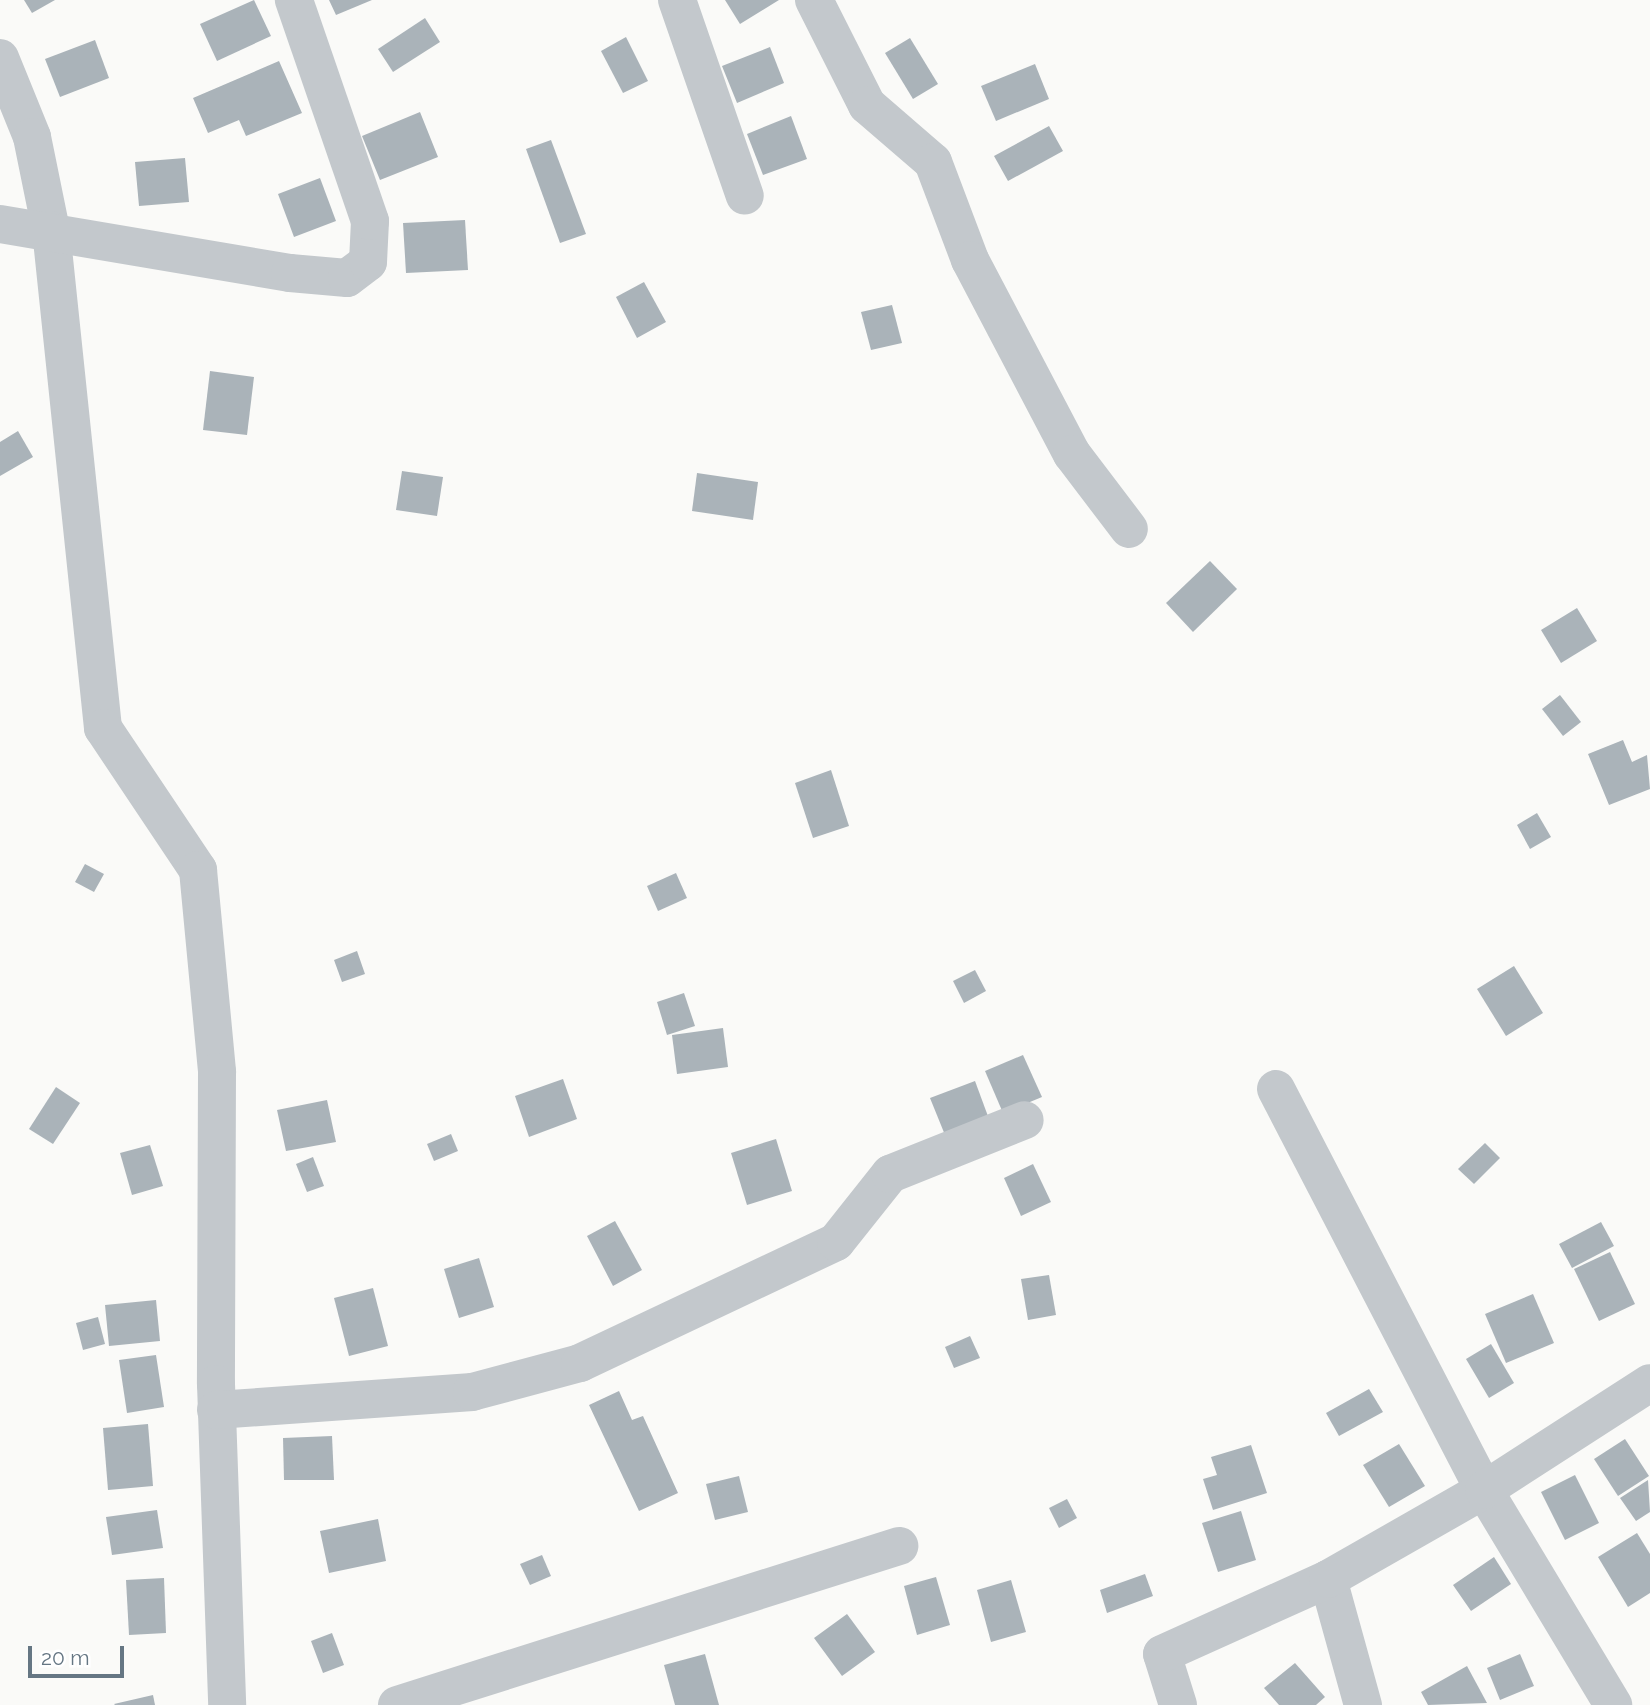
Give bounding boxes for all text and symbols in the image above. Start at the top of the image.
scale bar [32,1632,128,1676]
text: 20 m [41,1645,89,1670]

